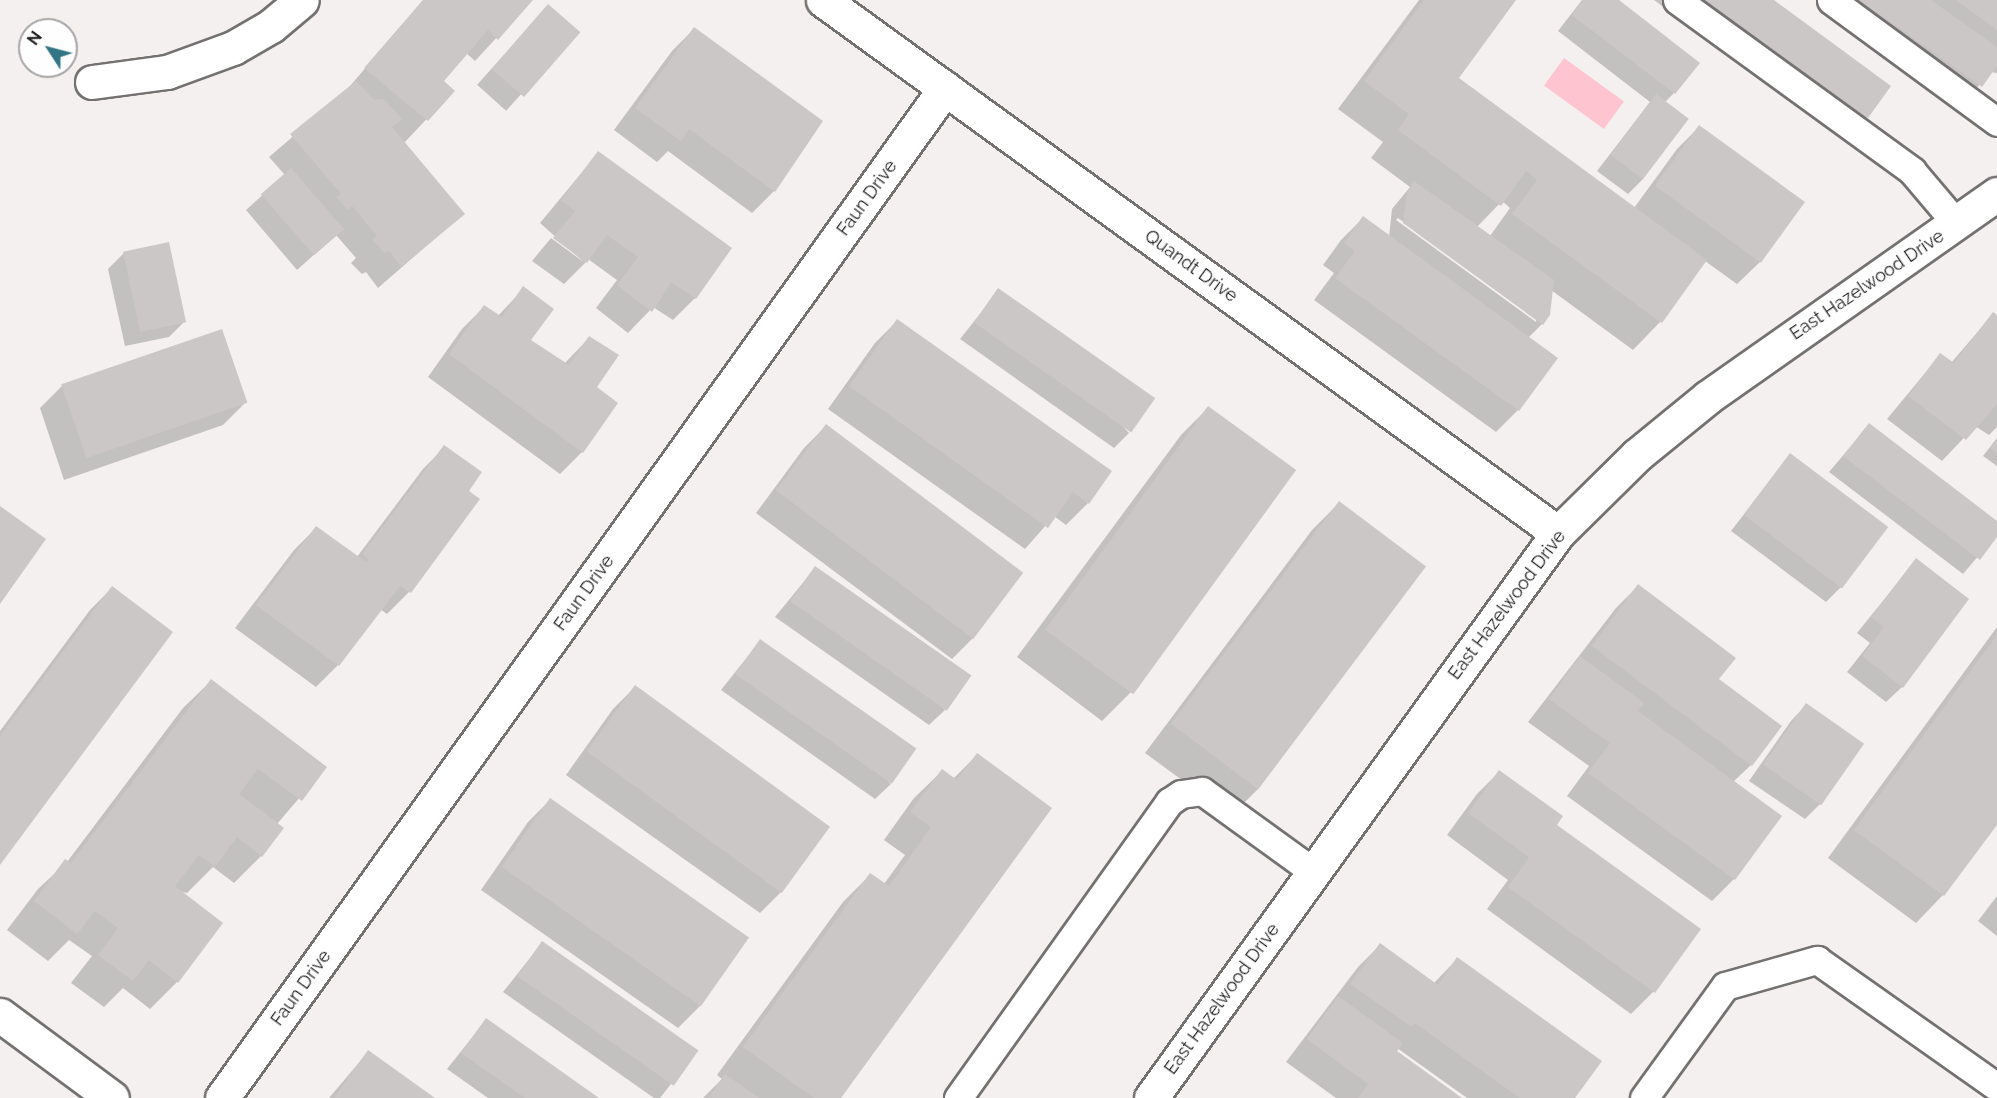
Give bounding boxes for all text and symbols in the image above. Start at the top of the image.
north arrow [18,18,78,78]
text: N [23,28,46,49]
street label: Faun Drive [832,156,902,240]
street label: Quandt Drive [1140,225,1242,307]
street label: East Hazelwood Drive [1786,225,1948,345]
street label: East Hazelwood Drive [1444,526,1570,684]
street label: Faun Drive [549,551,619,635]
street label: East Hazelwood Drive [1160,919,1284,1079]
street label: Faun Drive [266,946,336,1030]

